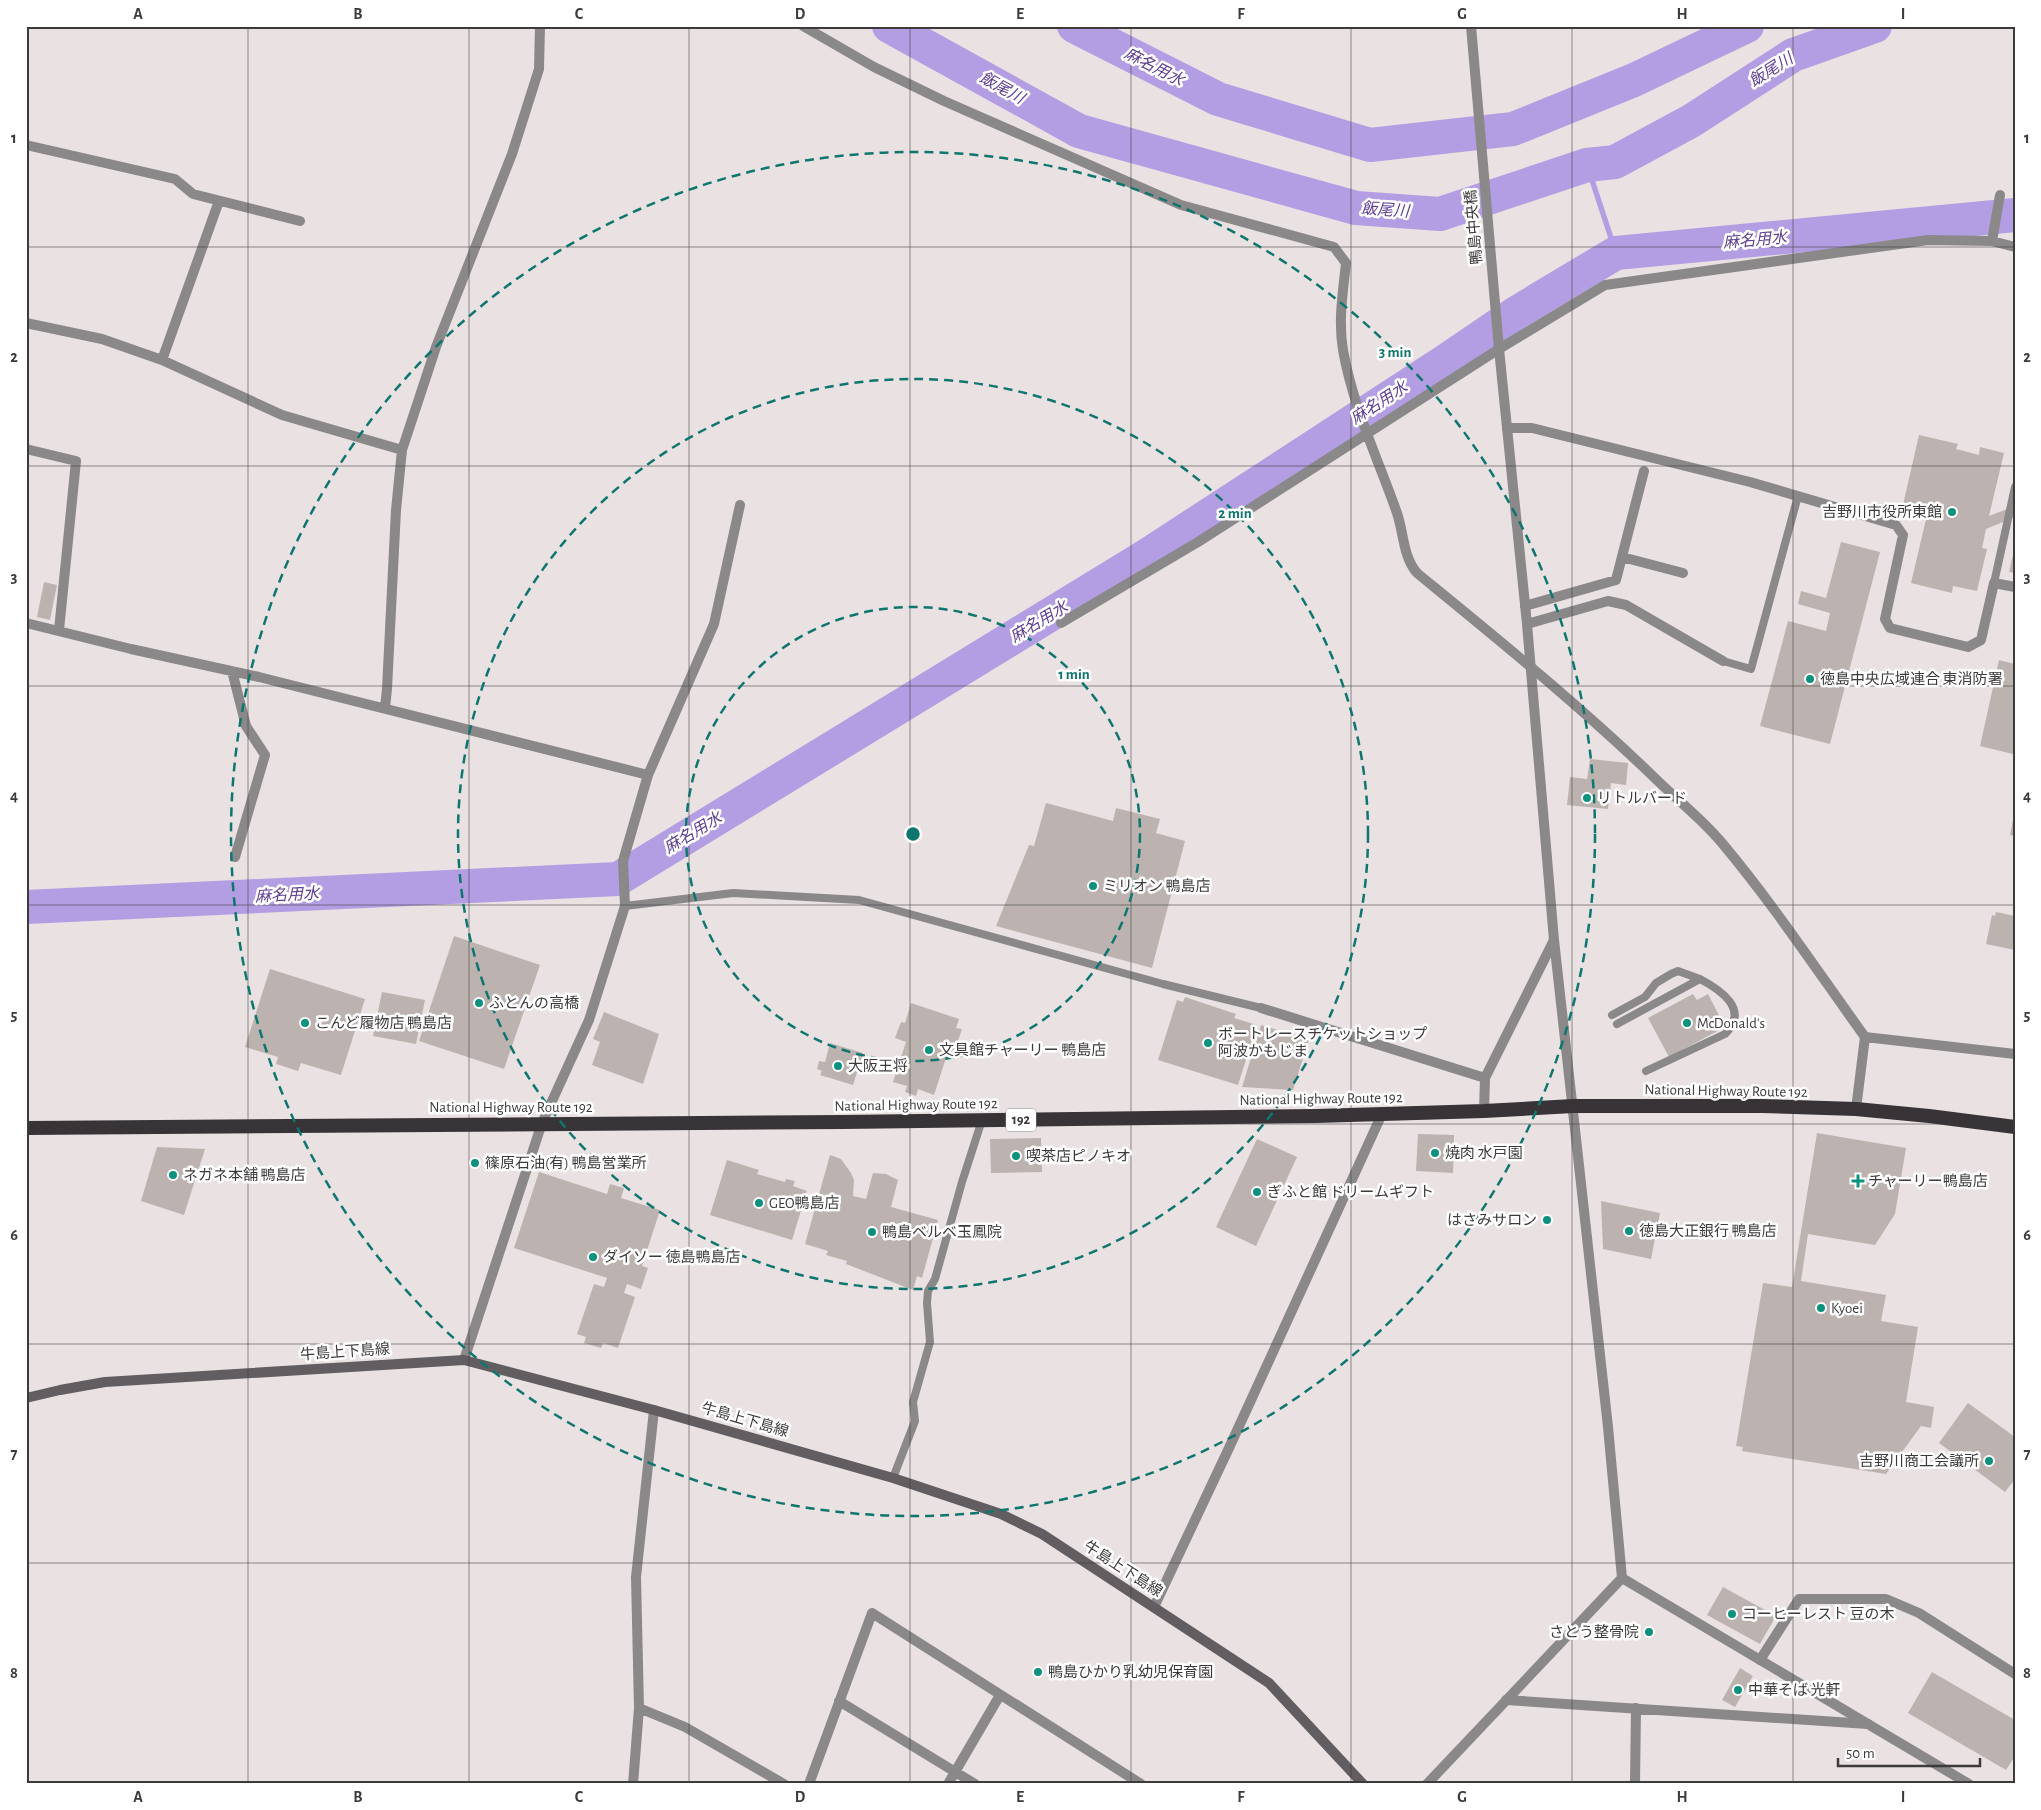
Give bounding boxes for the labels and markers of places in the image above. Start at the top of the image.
place label: 吉野川市役所東館 [1822,504,1942,520]
marker: 吉野川市役所東館 [1946,506,1958,518]
place label: 徳島中央広域連合 東消防署 [1820,671,2002,687]
marker: 徳島中央広域連合 東消防署 [1804,673,1816,685]
place label: リトルバード [1597,790,1687,806]
marker: リトルバード [1581,792,1593,804]
centre of rings [904,825,922,843]
place label: ミリオン 鴨島店 [1103,878,1210,894]
marker: ミリオン 鴨島店 [1087,880,1099,892]
place label: ふとんの高橋 [489,995,579,1011]
marker: ふとんの高橋 [473,997,485,1009]
place label: こんど履物店 鴨島店 [315,1015,452,1031]
place label: McDonald's [1697,1016,1765,1031]
marker: こんど履物店 鴨島店 [299,1017,311,1029]
marker: McDonald's [1681,1017,1693,1029]
place label: ボートレースチケットショップ 阿波かもじま [1218,1026,1427,1059]
marker: ボートレースチケットショップ 阿波かもじま [1202,1037,1214,1049]
place label: 文具館チャーリー 鴨島店 [939,1042,1106,1058]
marker: 文具館チャーリー 鴨島店 [923,1044,935,1056]
place label: 大阪王将 [848,1058,908,1074]
marker: 大阪王将 [832,1060,844,1072]
place label: 焼肉 水戸園 [1445,1145,1522,1161]
marker: 焼肉 水戸園 [1429,1147,1441,1159]
place label: 喫茶店ピノキオ [1026,1148,1131,1164]
marker: 喫茶店ピノキオ [1010,1150,1022,1162]
place label: 篠原石油(有) 鴨島営業所 [485,1155,646,1171]
marker: 篠原石油(有) 鴨島営業所 [469,1157,481,1169]
place label: ネガネ本舗 鴨島店 [183,1167,305,1183]
marker: ネガネ本舗 鴨島店 [167,1169,179,1181]
place label: チャーリー鴨島店 [1868,1173,1988,1189]
marker: チャーリー鴨島店 [1852,1175,1864,1187]
place label: ぎふと館 ドリームギフト [1267,1184,1434,1200]
marker: ぎふと館 ドリームギフト [1251,1186,1263,1198]
place label: GEO鴨島店 [769,1195,840,1211]
marker: GEO鴨島店 [753,1197,765,1209]
place label: はさみサロン [1447,1213,1537,1228]
marker: はさみサロン [1541,1214,1553,1226]
place label: 徳島大正銀行 鴨島店 [1639,1223,1776,1239]
place label: 鴨島ベルベ玉鳳院 [882,1224,1002,1240]
marker: 徳島大正銀行 鴨島店 [1623,1225,1635,1237]
marker: 鴨島ベルベ玉鳳院 [866,1226,878,1238]
place label: ダイソー 徳島鴨島店 [603,1249,740,1265]
marker: ダイソー 徳島鴨島店 [587,1251,599,1263]
place label: Kyoei [1831,1301,1863,1316]
marker: Kyoei [1815,1302,1827,1314]
place label: 吉野川商工会議所 [1859,1453,1979,1469]
marker: 吉野川商工会議所 [1983,1455,1995,1467]
place label: コーヒーレスト 豆の木 [1742,1606,1894,1622]
marker: コーヒーレスト 豆の木 [1726,1608,1738,1620]
place label: さとう整骨院 [1549,1624,1639,1640]
marker: さとう整骨院 [1643,1626,1655,1638]
place label: 鴨島ひかり乳幼児保育園 [1048,1664,1213,1680]
marker: 鴨島ひかり乳幼児保育園 [1032,1666,1044,1678]
place label: 中華そば 光軒 [1748,1682,1840,1698]
marker: 中華そば 光軒 [1732,1684,1744,1696]

